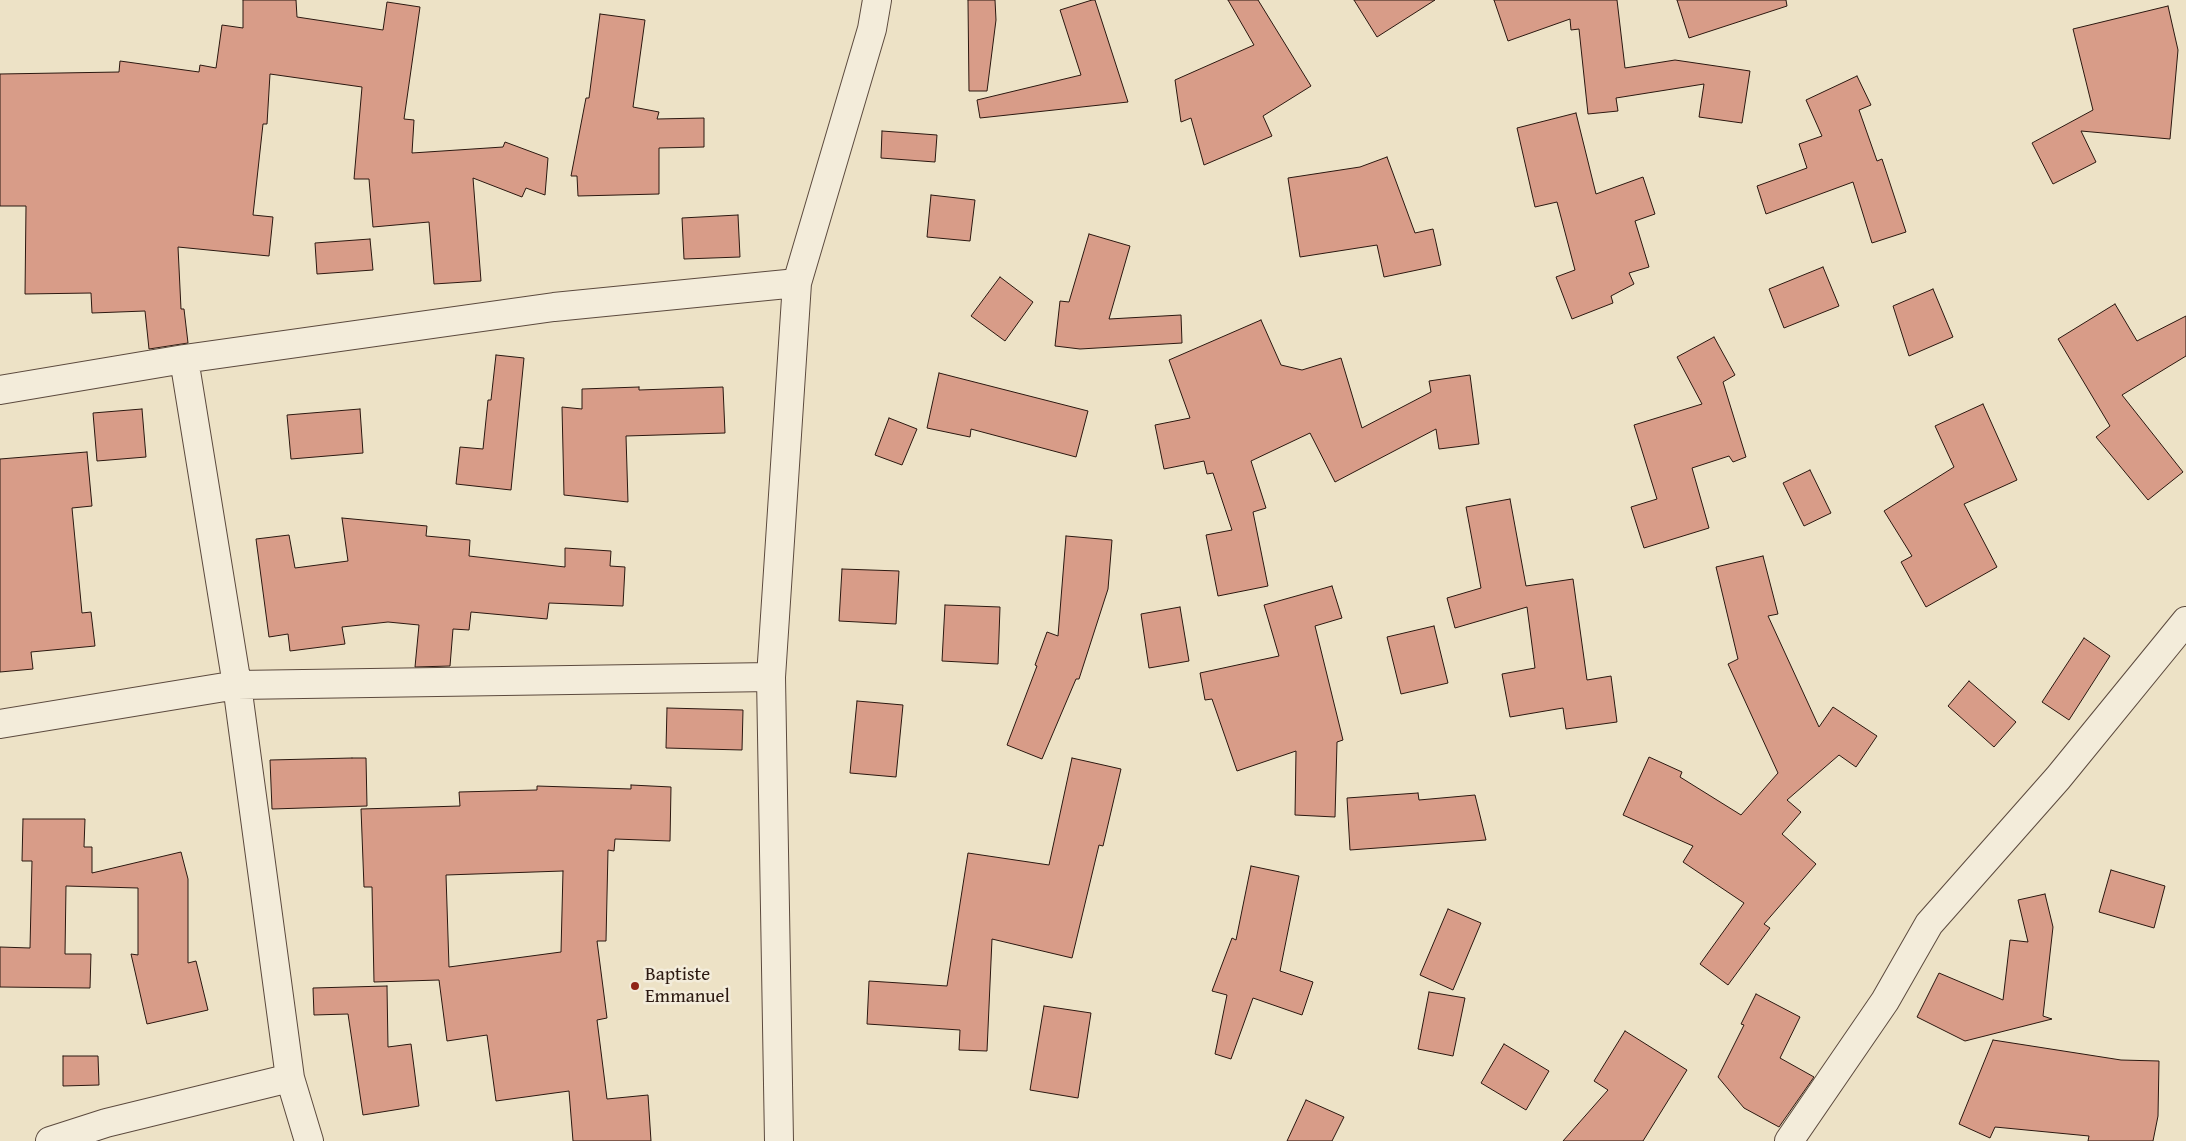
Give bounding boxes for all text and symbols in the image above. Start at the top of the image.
place label: Baptiste Emmanuel [645,964,730,1008]
marker: Baptiste Emmanuel [629,980,641,992]

